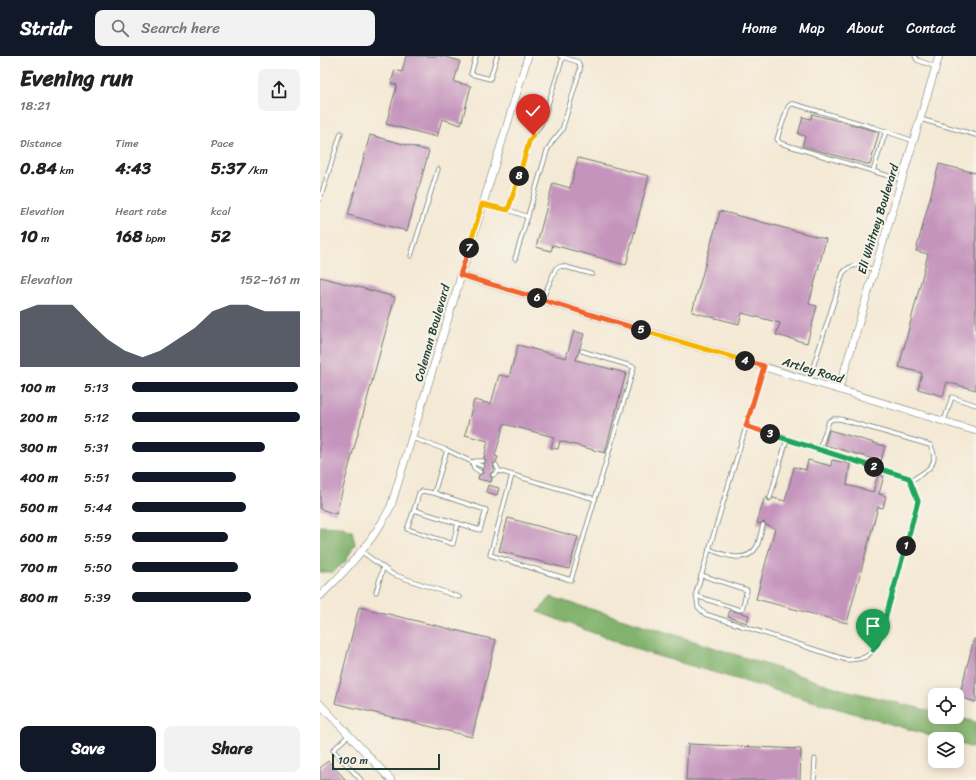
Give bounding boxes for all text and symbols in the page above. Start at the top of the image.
search box [95,10,375,46]
text: Stridr [20,12,71,45]
text: Search here [141,15,220,41]
text: Home [742,16,777,41]
text: Map [799,16,825,41]
text: About [847,16,884,41]
text: Contact [906,16,956,41]
icon: search [109,17,131,39]
text: Evening run [20,59,133,98]
button: share [258,69,300,111]
text: 18:21 [20,94,50,117]
pin [516,94,550,135]
icon: check [522,100,544,122]
text: Distance [20,134,62,153]
text: Time [115,134,139,153]
text: Pace [211,134,234,153]
text: 0.84 [20,153,57,183]
text: 4:43 [115,153,151,183]
text: 5:37 [211,153,245,183]
text: km [57,161,74,180]
text: /km [245,161,268,180]
street label: Eli Whitney Boulevard [851,161,905,277]
pin: 8 [509,166,529,186]
text: 8 [516,166,522,185]
text: Elevation [20,202,65,221]
text: Heart rate [115,202,167,221]
text: kcal [211,202,231,221]
text: 10 [20,221,38,251]
text: 168 [115,221,143,251]
text: 52 [211,221,231,251]
text: m [38,229,49,248]
text: bpm [143,229,166,248]
pin: 7 [459,238,479,258]
text: 7 [466,238,472,257]
text: Elevation [20,268,73,291]
text: 152–161 m [240,268,300,291]
street label: Coleman Boulevard [408,280,457,384]
pin: 6 [527,288,547,308]
text: 6 [534,288,540,307]
pin: 5 [631,320,651,340]
text: 5 [638,320,644,339]
street label: Artley Road [779,350,847,390]
pin: 4 [735,351,755,371]
text: 4 [742,351,748,370]
text: 100 m [20,376,55,399]
text: 5:13 [84,376,109,399]
text: 200 m [20,406,57,429]
text: 5:12 [84,406,109,429]
pin: 3 [760,424,780,444]
text: 3 [767,424,773,443]
text: 300 m [20,436,57,459]
text: 5:31 [84,436,109,459]
pin: 2 [864,457,884,477]
text: 2 [871,457,877,476]
text: 400 m [20,466,58,489]
text: 5:51 [84,466,109,489]
text: 500 m [20,496,58,519]
text: 5:44 [84,496,112,519]
text: 600 m [20,526,57,549]
text: 5:59 [84,526,112,549]
pin: 1 [896,536,916,556]
text: 1 [904,536,908,555]
text: 700 m [20,556,57,579]
text: 5:50 [84,556,112,579]
text: 800 m [20,586,58,609]
text: 5:39 [84,586,111,609]
pin [856,609,890,650]
icon: arrive [862,615,884,637]
map controls [928,688,964,768]
button: locate [928,688,964,724]
button: Save [20,726,156,772]
button: Share [164,726,300,772]
button: layers [928,732,964,768]
text: 100 m [338,751,368,770]
scale bar [332,752,440,771]

